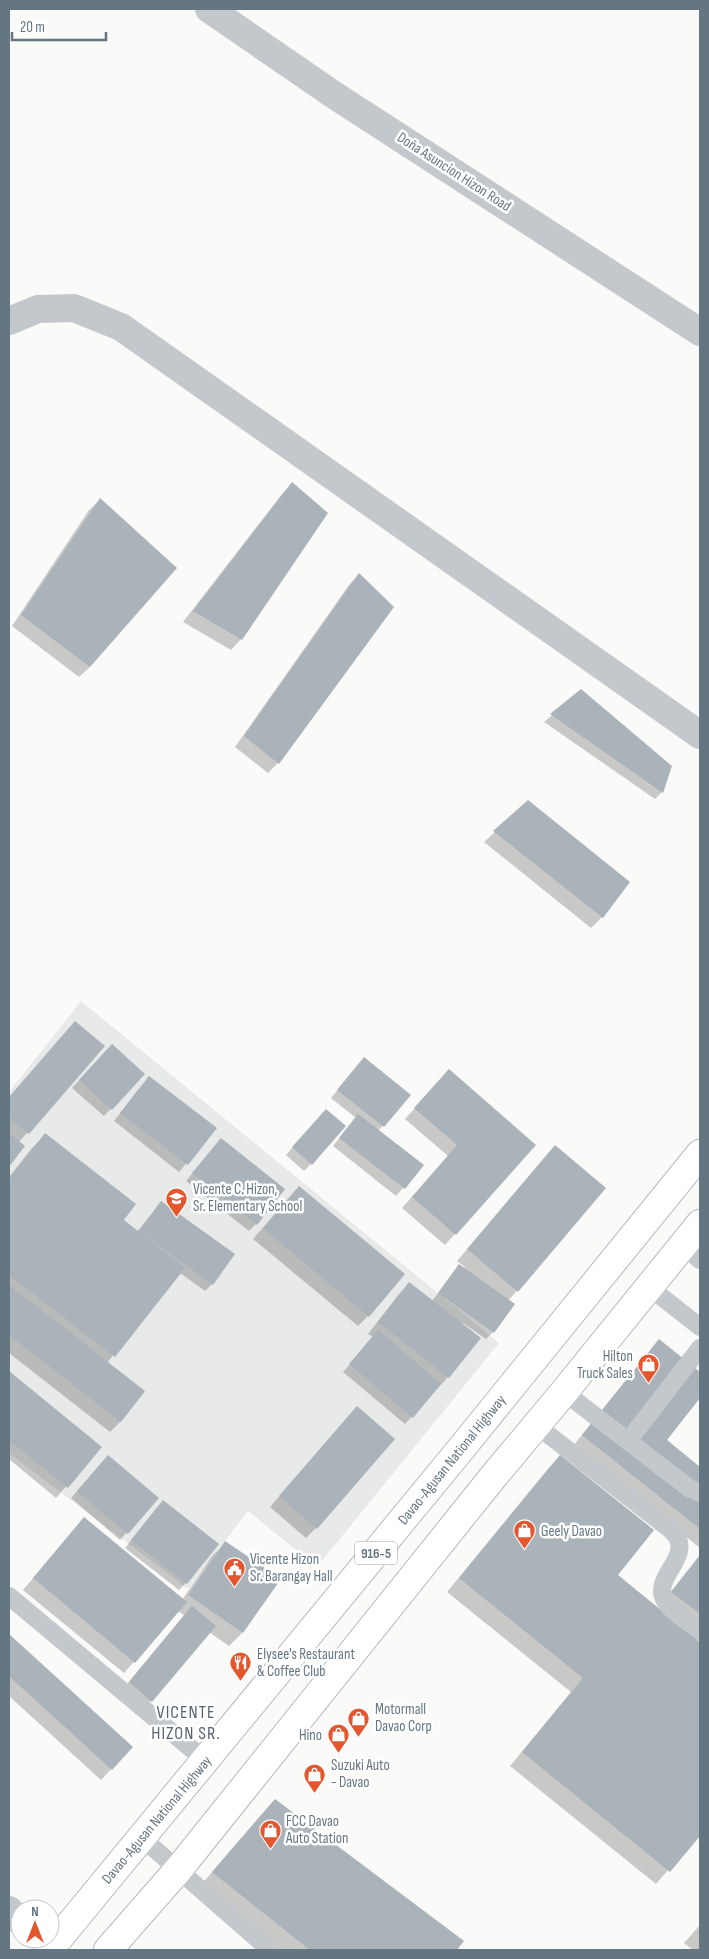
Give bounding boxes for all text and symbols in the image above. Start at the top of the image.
scale bar [12,10,106,42]
text: 20 m [20,18,45,37]
street label: Doña Asuncion Hizon Road [393,128,515,216]
place label: Vicente C. Hizon, Sr. Elementary School [193,1180,302,1216]
school or university icon: Vicente C. Hizon, Sr. Elementary School [165,1186,189,1217]
place label: Hilton Truck Sales [577,1347,633,1383]
shop icon: Hilton Truck Sales [637,1353,661,1384]
street label: Davao-Agusan National Highway [394,1391,510,1529]
shop icon: Geely Davao [513,1519,537,1550]
place label: Geely Davao [541,1522,602,1541]
road number: 916-5 [355,1542,397,1565]
place label: Vicente Hizon Sr. Barangay Hall [250,1550,332,1586]
public building icon: Vicente Hizon Sr. Barangay Hall [222,1556,246,1587]
place label: Elysee's Restaurant & Coffee Club [257,1645,355,1681]
restaurant icon: Elysee's Restaurant & Coffee Club [229,1651,253,1682]
place label: Motormall Davao Corp [375,1700,432,1736]
district label: VICENTE HIZON SR. [151,1702,221,1744]
shop icon: Motormall Davao Corp [347,1706,371,1737]
shop icon: Hino [326,1723,350,1754]
place label: Hino [299,1726,322,1745]
street label: Davao-Agusan National Highway [98,1752,216,1888]
place label: Suzuki Auto - Davao [331,1756,390,1792]
shop icon: Suzuki Auto - Davao [303,1762,327,1793]
place label: FCC Davao Auto Station [285,1812,348,1848]
shop icon: FCC Davao Auto Station [258,1818,282,1849]
north arrow [10,1899,60,1949]
text: N [31,1903,39,1920]

